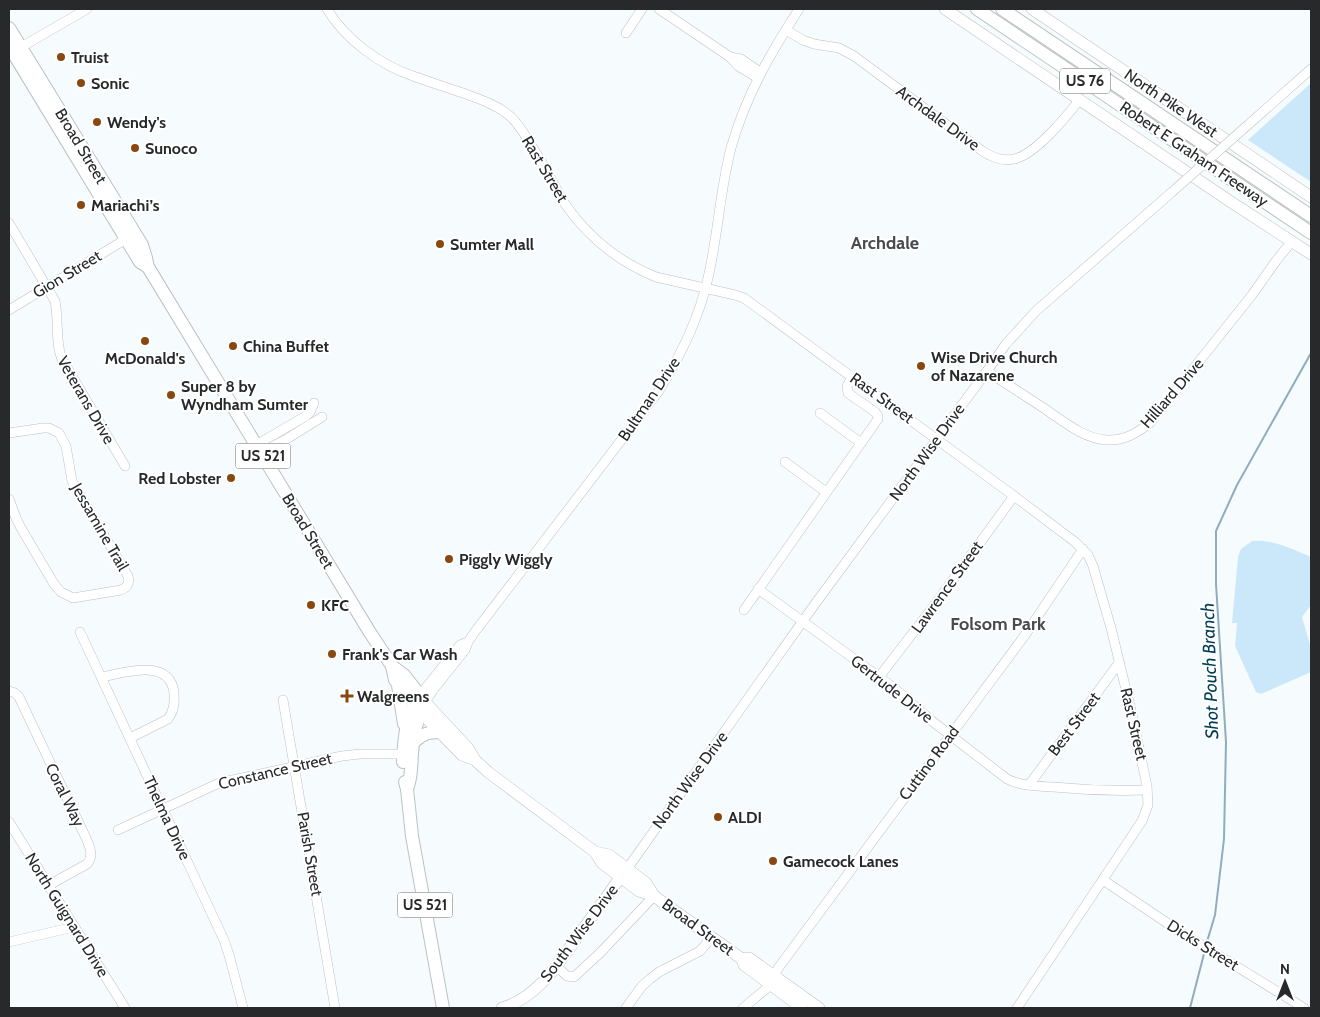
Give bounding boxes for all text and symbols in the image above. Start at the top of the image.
place label: Truist [71,48,109,67]
marker: Truist [55,51,67,63]
street label: North Pike West [1121,65,1222,142]
road number: US 76 [1060,68,1110,94]
place label: Sonic [91,74,129,93]
marker: Sonic [75,77,87,89]
street label: Archdale Drive [893,81,983,155]
street label: Robert E Graham Freeway [1116,97,1272,211]
street label: Broad Street [51,105,111,188]
place label: Wendy's [107,113,166,132]
marker: Wendy's [91,116,103,128]
street label: Rast Street [518,132,573,206]
place label: Sunoco [145,139,197,158]
marker: Sunoco [129,142,141,154]
place label: Mariachi’s [91,196,160,215]
marker: Mariachi’s [75,199,87,211]
district label: Archdale [851,232,919,254]
place label: Sumter Mall [450,235,534,254]
marker: Sumter Mall [434,238,446,250]
street label: Gion Street [29,246,105,302]
marker: McDonald's [139,335,151,347]
place label: China Buffet [243,337,330,356]
marker: China Buffet [227,340,239,352]
place label: Wise Drive Church of Nazarene [931,348,1057,385]
place label: McDonald's [105,349,185,368]
street label: Veterans Drive [53,353,119,447]
street label: Bultman Drive [614,353,684,445]
street label: Hilliard Drive [1136,354,1208,432]
marker: Wise Drive Church of Nazarene [915,360,927,372]
street label: Rast Street [846,369,918,428]
place label: Super 8 by Wyndham Sumter [181,377,309,414]
marker: Super 8 by Wyndham Sumter [165,389,177,401]
street label: North Wise Drive [885,400,969,504]
road number: US 521 [236,444,290,468]
place label: Red Lobster [138,469,222,488]
marker: Red Lobster [225,472,237,484]
street label: Jessamine Trail [67,479,133,574]
street label: Broad Street [278,490,338,573]
street label: Lawrence Street [907,537,987,637]
place label: Piggly Wiggly [459,550,553,569]
marker: Piggly Wiggly [443,553,455,565]
place label: KFC [321,596,349,615]
marker: KFC [305,599,317,611]
water label: Shot Pouch Branch [1197,603,1223,739]
district label: Folsom Park [950,613,1046,635]
place label: Frank's Car Wash [342,645,458,664]
marker: Frank's Car Wash [326,648,338,660]
street label: Gertrude Drive [847,651,937,727]
street label: Rast Street [1116,686,1152,763]
place label: Walgreens [357,687,429,706]
street label: Best Street [1044,688,1104,759]
marker: Walgreens [341,690,353,702]
street label: Cuttino Road [895,722,963,804]
street label: North Wise Drive [648,728,732,832]
street label: Constance Street [216,749,334,793]
street label: Coral Way [41,760,89,830]
street label: Thelma Drive [139,773,195,863]
place label: ALDI [728,808,762,827]
street label: Parish Street [293,810,327,898]
marker: ALDI [712,811,724,823]
street label: North Guignard Drive [21,849,113,981]
place label: Gamecock Lanes [783,852,899,871]
marker: Gamecock Lanes [767,855,779,867]
street label: South Wise Drive [536,881,622,985]
road number: US 521 [398,892,452,918]
street label: Broad Street [658,895,738,960]
street label: Dicks Street [1164,916,1243,975]
north arrow [1260,957,1310,1007]
text: N [1280,960,1290,978]

